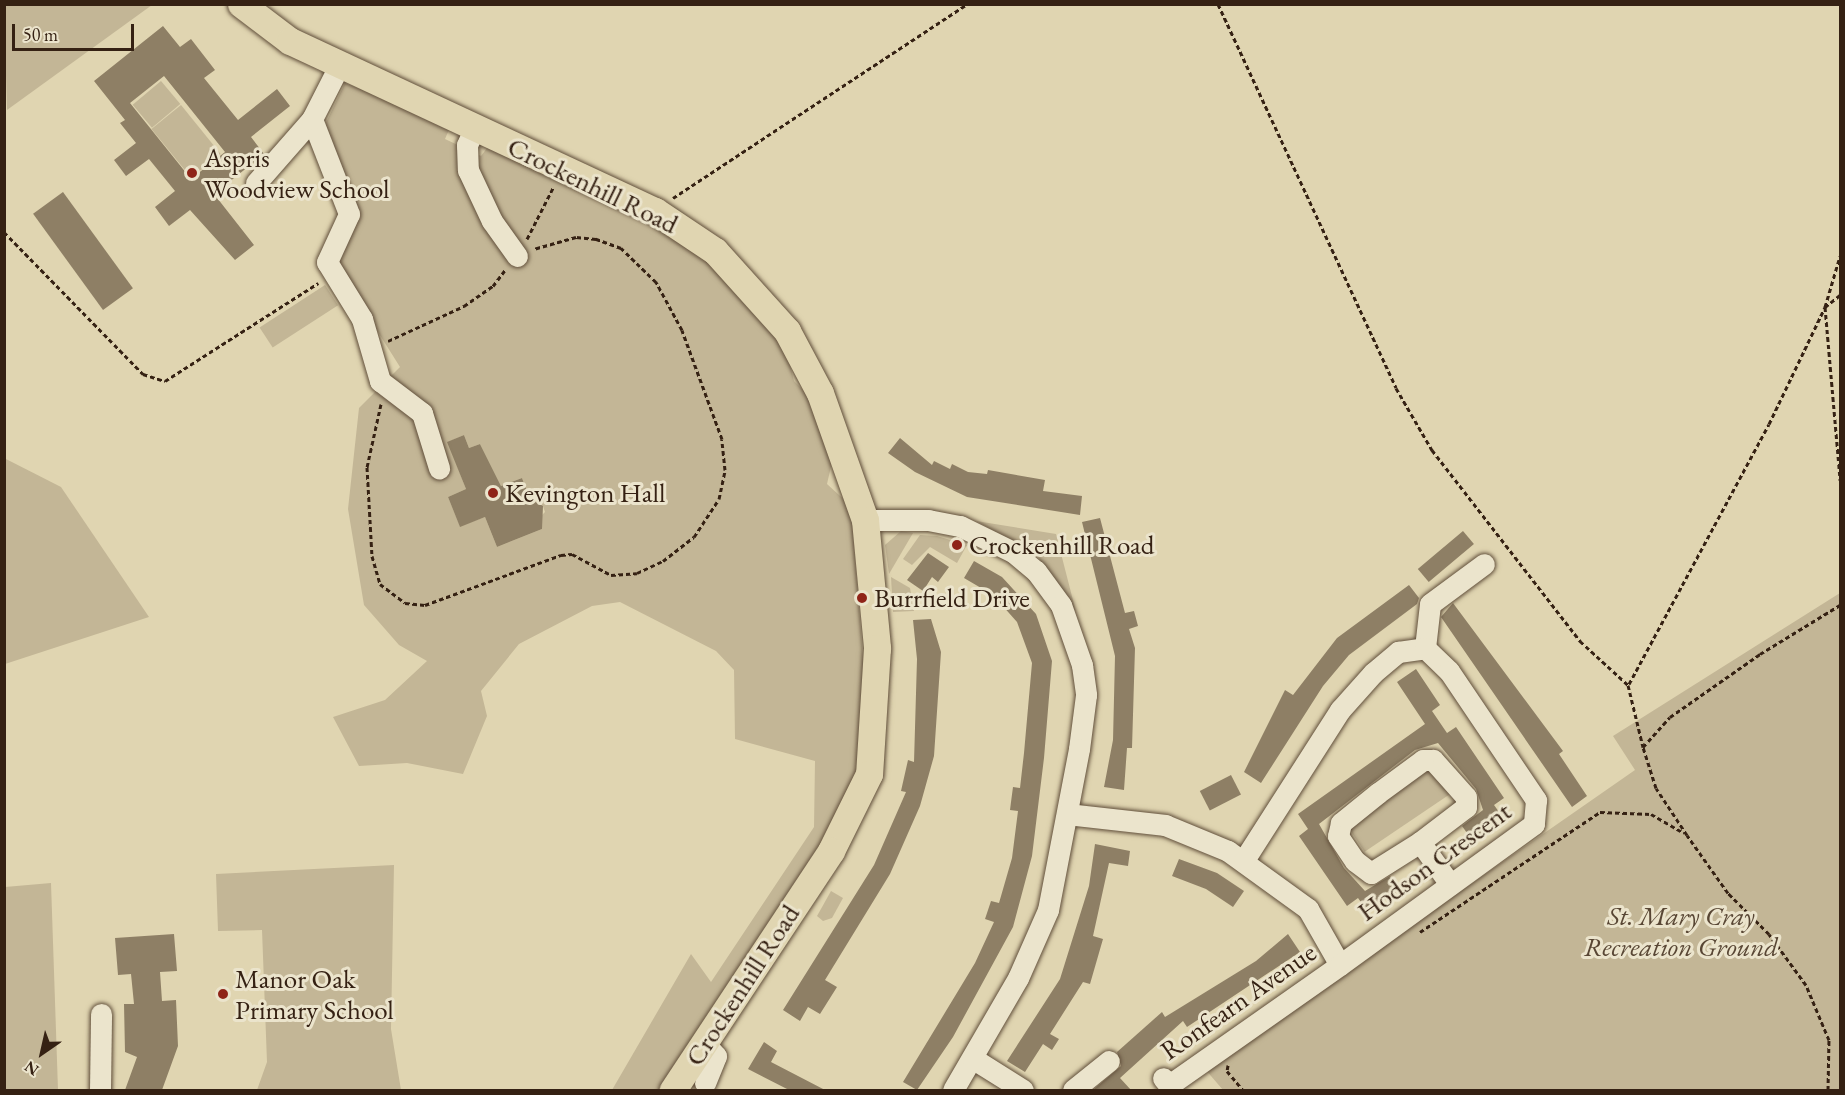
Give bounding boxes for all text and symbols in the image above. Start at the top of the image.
scale bar [15,12,136,50]
text: 50 m [23,23,58,46]
street label: Crockenhill Road [503,130,683,240]
place label: Aspris Woodview School [204,141,390,204]
marker: Aspris Woodview School [185,166,199,180]
place label: Kevington Hall [505,477,665,509]
marker: Kevington Hall [486,486,500,500]
place label: Crockenhill Road [969,529,1154,561]
marker: Crockenhill Road [950,538,964,552]
place label: Burrfield Drive [874,582,1030,614]
marker: Burrfield Drive [855,591,869,605]
street label: Hodson Crescent [1351,794,1517,928]
street label: Crockenhill Road [678,898,806,1072]
park label: St. Mary Cray Recreation Ground [1584,899,1778,962]
street label: Ronfearn Avenue [1154,935,1322,1067]
place label: Manor Oak Primary School [235,962,394,1025]
marker: Manor Oak Primary School [216,987,230,1001]
north arrow [12,1023,72,1083]
text: N [20,1056,43,1081]

